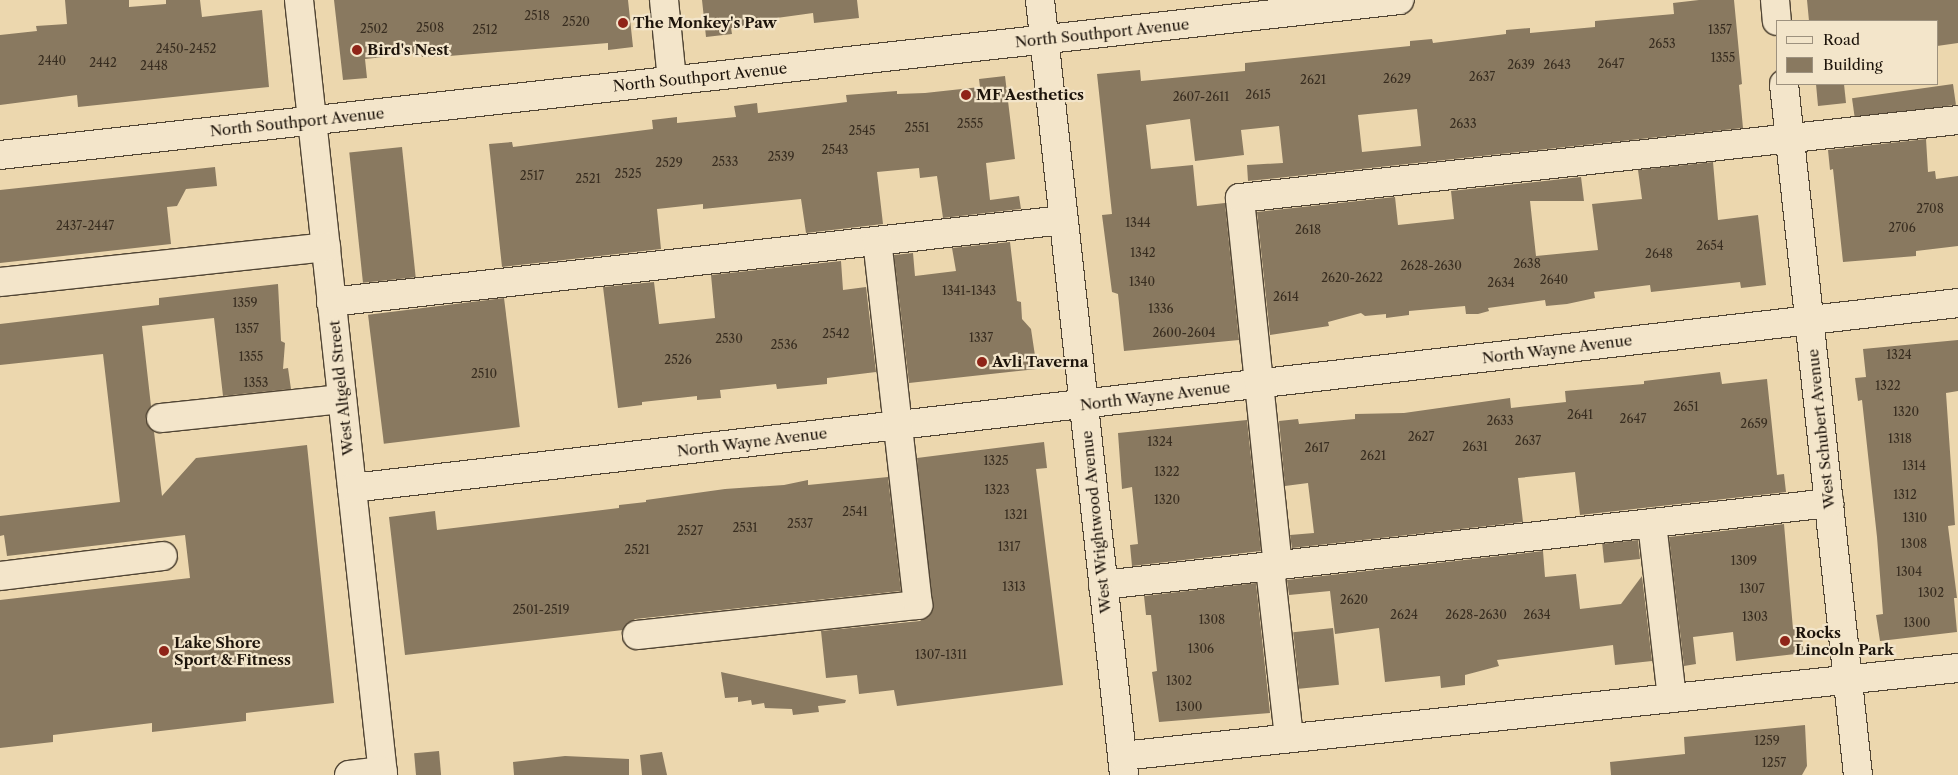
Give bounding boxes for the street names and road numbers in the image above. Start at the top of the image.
street label: North Southport Avenue [1014,15,1190,51]
street label: North Southport Avenue [612,59,788,95]
street label: North Southport Avenue [209,104,385,140]
street label: West Altgeld Street [325,319,357,457]
street label: North Wayne Avenue [1480,331,1634,367]
street label: West Schubert Avenue [1804,348,1838,510]
street label: North Wayne Avenue [1078,378,1232,414]
street label: North Wayne Avenue [675,424,829,460]
street label: West Wrightwood Avenue [1077,429,1115,615]

